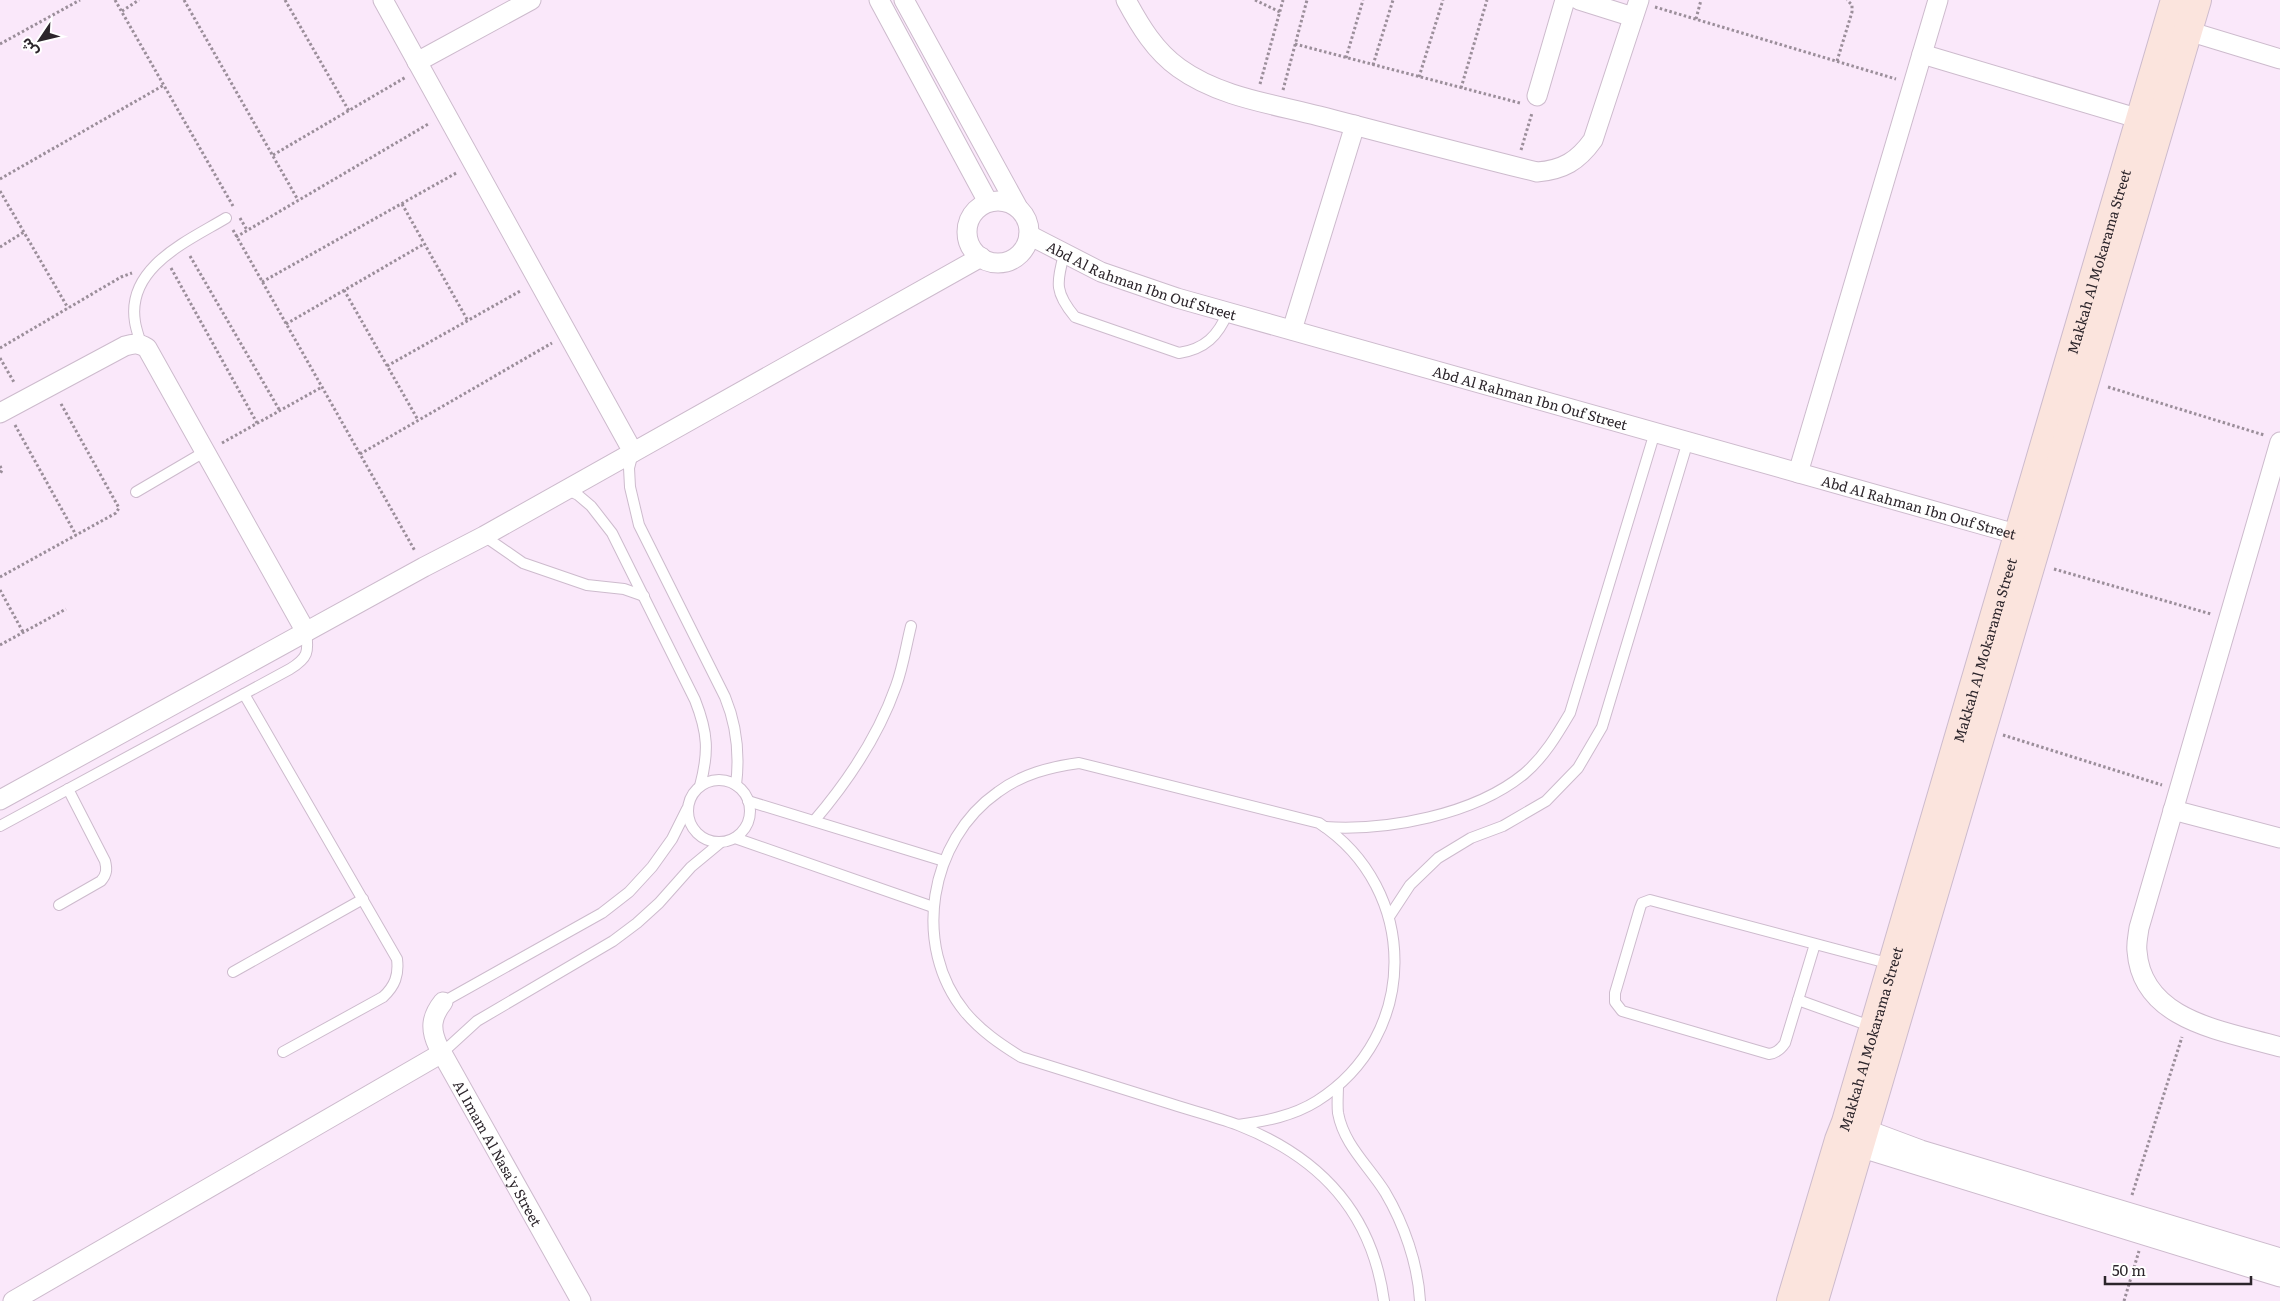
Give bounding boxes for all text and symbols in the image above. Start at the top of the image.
north arrow [15,15,65,65]
text: ش [15,34,42,62]
street label: Makkah Al Mokarama Street [2062,166,2135,356]
street label: Abd Al Rahman Ibn Ouf Street [1043,236,1239,324]
street label: Abd Al Rahman Ibn Ouf Street [1430,360,1630,434]
street label: Abd Al Rahman Ibn Ouf Street [1819,470,2019,544]
street label: Makkah Al Mokarama Street [1948,555,2021,745]
street label: Makkah Al Mokarama Street [1833,944,1907,1134]
street label: Al Imam Al Nasa'y Street [449,1076,547,1230]
scale bar [2105,1254,2251,1286]
text: 50 m [2112,1258,2146,1281]

